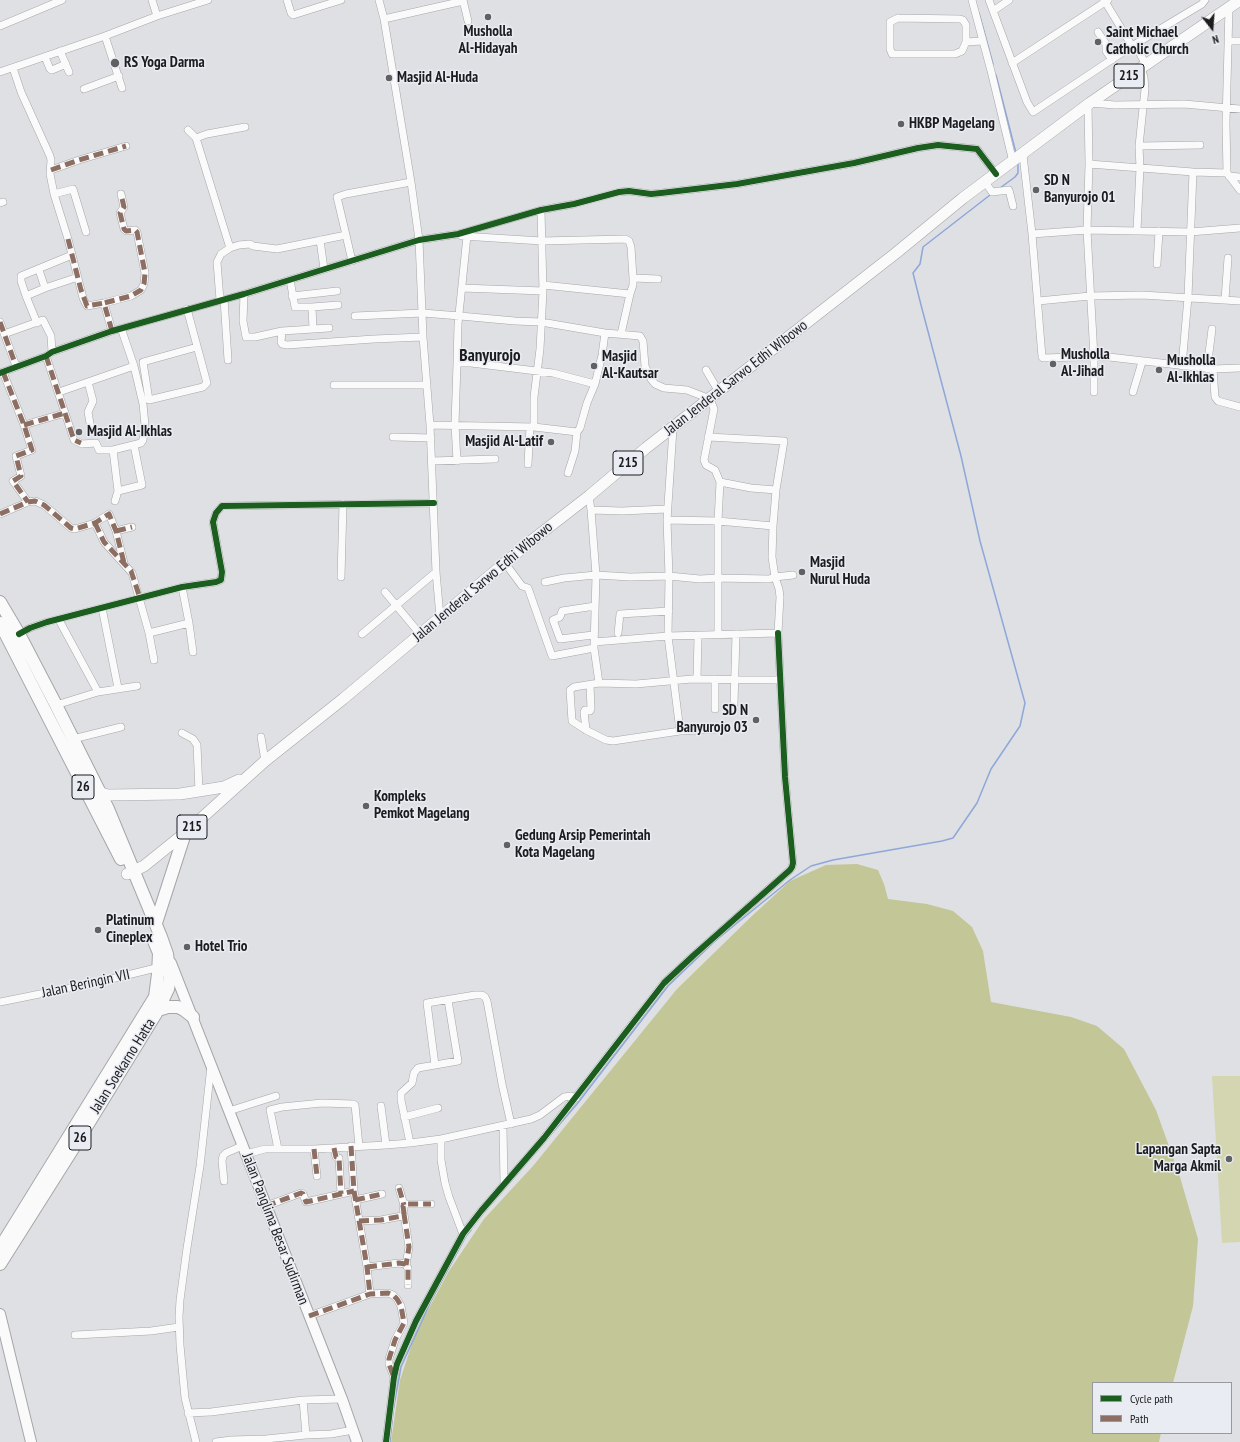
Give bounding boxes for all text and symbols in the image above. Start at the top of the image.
north arrow [1192,8,1232,48]
marker: Musholla Al-Hidayah [483,12,493,22]
place label: Musholla Al-Hidayah [459,23,517,58]
place label: Saint Michael Catholic Church [1106,24,1189,59]
text: N [1211,32,1220,47]
marker: Saint Michael Catholic Church [1093,37,1103,47]
place label: RS Yoga Darma [124,54,205,72]
marker: RS Yoga Darma [109,57,121,69]
road number: 215 [1114,64,1144,88]
place label: Masjid Al-Huda [397,69,478,87]
marker: Masjid Al-Huda [384,73,394,83]
place label: HKBP Magelang [909,115,995,133]
marker: HKBP Magelang [896,119,906,129]
place label: SD N Banyurojo 01 [1044,172,1116,207]
marker: SD N Banyurojo 01 [1031,185,1041,195]
street label: Jalan Jenderal Sarwo Edhi Wibowo [661,316,811,440]
district label: Banyurojo [459,346,521,366]
place label: Musholla Al-Jihad [1061,346,1110,381]
place label: Masjid Al-Kautsar [602,348,658,383]
place label: Musholla Al-Ikhlas [1167,352,1216,387]
marker: Musholla Al-Jihad [1048,359,1058,369]
marker: Masjid Al-Kautsar [589,361,599,371]
marker: Musholla Al-Ikhlas [1154,365,1164,375]
place label: Masjid Al-Ikhlas [87,423,172,441]
marker: Masjid Al-Ikhlas [74,427,84,437]
place label: Masjid Al-Latif [465,433,543,451]
marker: Masjid Al-Latif [546,437,556,447]
road number: 215 [613,451,643,475]
street label: Jalan Jenderal Sarwo Edhi Wibowo [409,518,557,646]
place label: Masjid Nurul Huda [810,554,870,589]
marker: Masjid Nurul Huda [797,567,807,577]
place label: SD N Banyurojo 03 [676,702,748,737]
marker: SD N Banyurojo 03 [751,715,761,725]
road number: 26 [72,775,94,799]
place label: Kompleks Pemkot Magelang [374,788,470,823]
marker: Kompleks Pemkot Magelang [361,801,371,811]
road number: 215 [177,815,207,839]
place label: Gedung Arsip Pemerintah Kota Magelang [515,827,650,862]
marker: Gedung Arsip Pemerintah Kota Magelang [502,840,512,850]
place label: Platinum Cineplex [106,912,154,947]
marker: Platinum Cineplex [93,925,103,935]
place label: Hotel Trio [195,938,247,956]
marker: Hotel Trio [182,942,192,952]
street label: Jalan Beringin VII [40,966,132,1002]
street label: Jalan Soekarno Hatta [87,1015,159,1117]
road number: 26 [69,1126,91,1150]
place label: Lapangan Sapta Marga Akmil [1136,1141,1221,1176]
street label: Jalan Panglima Besar Sudirman [238,1151,312,1307]
marker: Lapangan Sapta Marga Akmil [1224,1154,1234,1164]
legend [1092,1382,1232,1434]
text: Cycle path [1130,1391,1173,1406]
text: Path [1130,1411,1148,1426]

